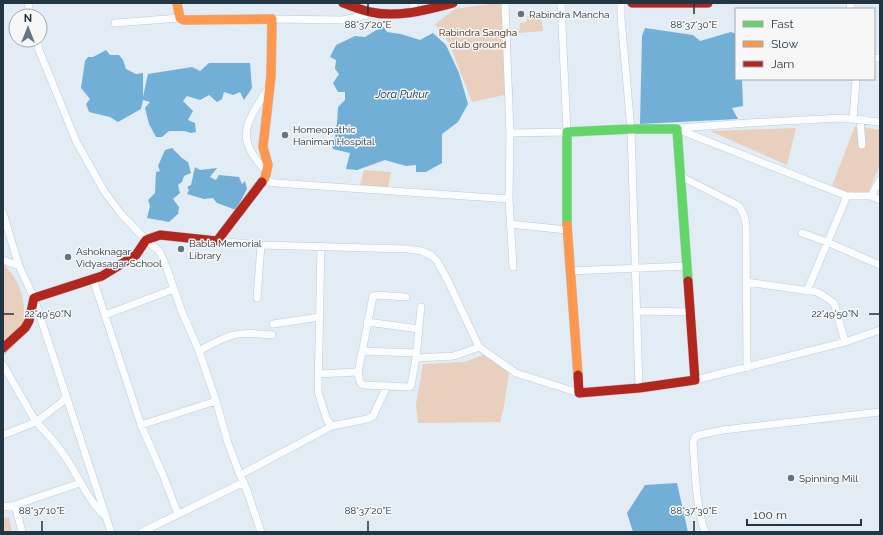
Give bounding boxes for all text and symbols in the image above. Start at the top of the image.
north arrow [8,8,48,48]
legend [735,8,875,80]
marker: Rabindra Mancha [516,9,526,19]
place label: Rabindra Mancha [529,9,610,20]
text: N [24,12,32,25]
text: Fast [771,17,794,31]
text: 88°37'20"E [344,19,392,30]
text: 88°37'30"E [670,19,718,30]
park label: Rabindra Sangha club ground [439,27,517,50]
text: Slow [771,37,798,51]
text: Jam [771,57,794,71]
water label: Jora Pukur [374,88,430,101]
place label: Homeopathic Haniman Hospital [293,124,375,147]
marker: Homeopathic Haniman Hospital [280,130,290,140]
place label: Babla Memorial Library [189,238,262,261]
marker: Babla Memorial Library [176,244,186,254]
place label: Ashoknagar Vidyasagar School [76,246,162,269]
marker: Ashoknagar Vidyasagar School [63,252,73,262]
text: 22°49'50"N [24,308,72,319]
text: 22°49'50"N [811,308,859,319]
marker: Spinning Mill [786,473,796,483]
place label: Spinning Mill [799,473,858,484]
scale bar [747,501,861,527]
text: 88°37'10"E [19,505,65,516]
text: 88°37'20"E [344,505,392,516]
text: 88°37'30"E [670,505,718,516]
text: 100 m [753,508,787,522]

